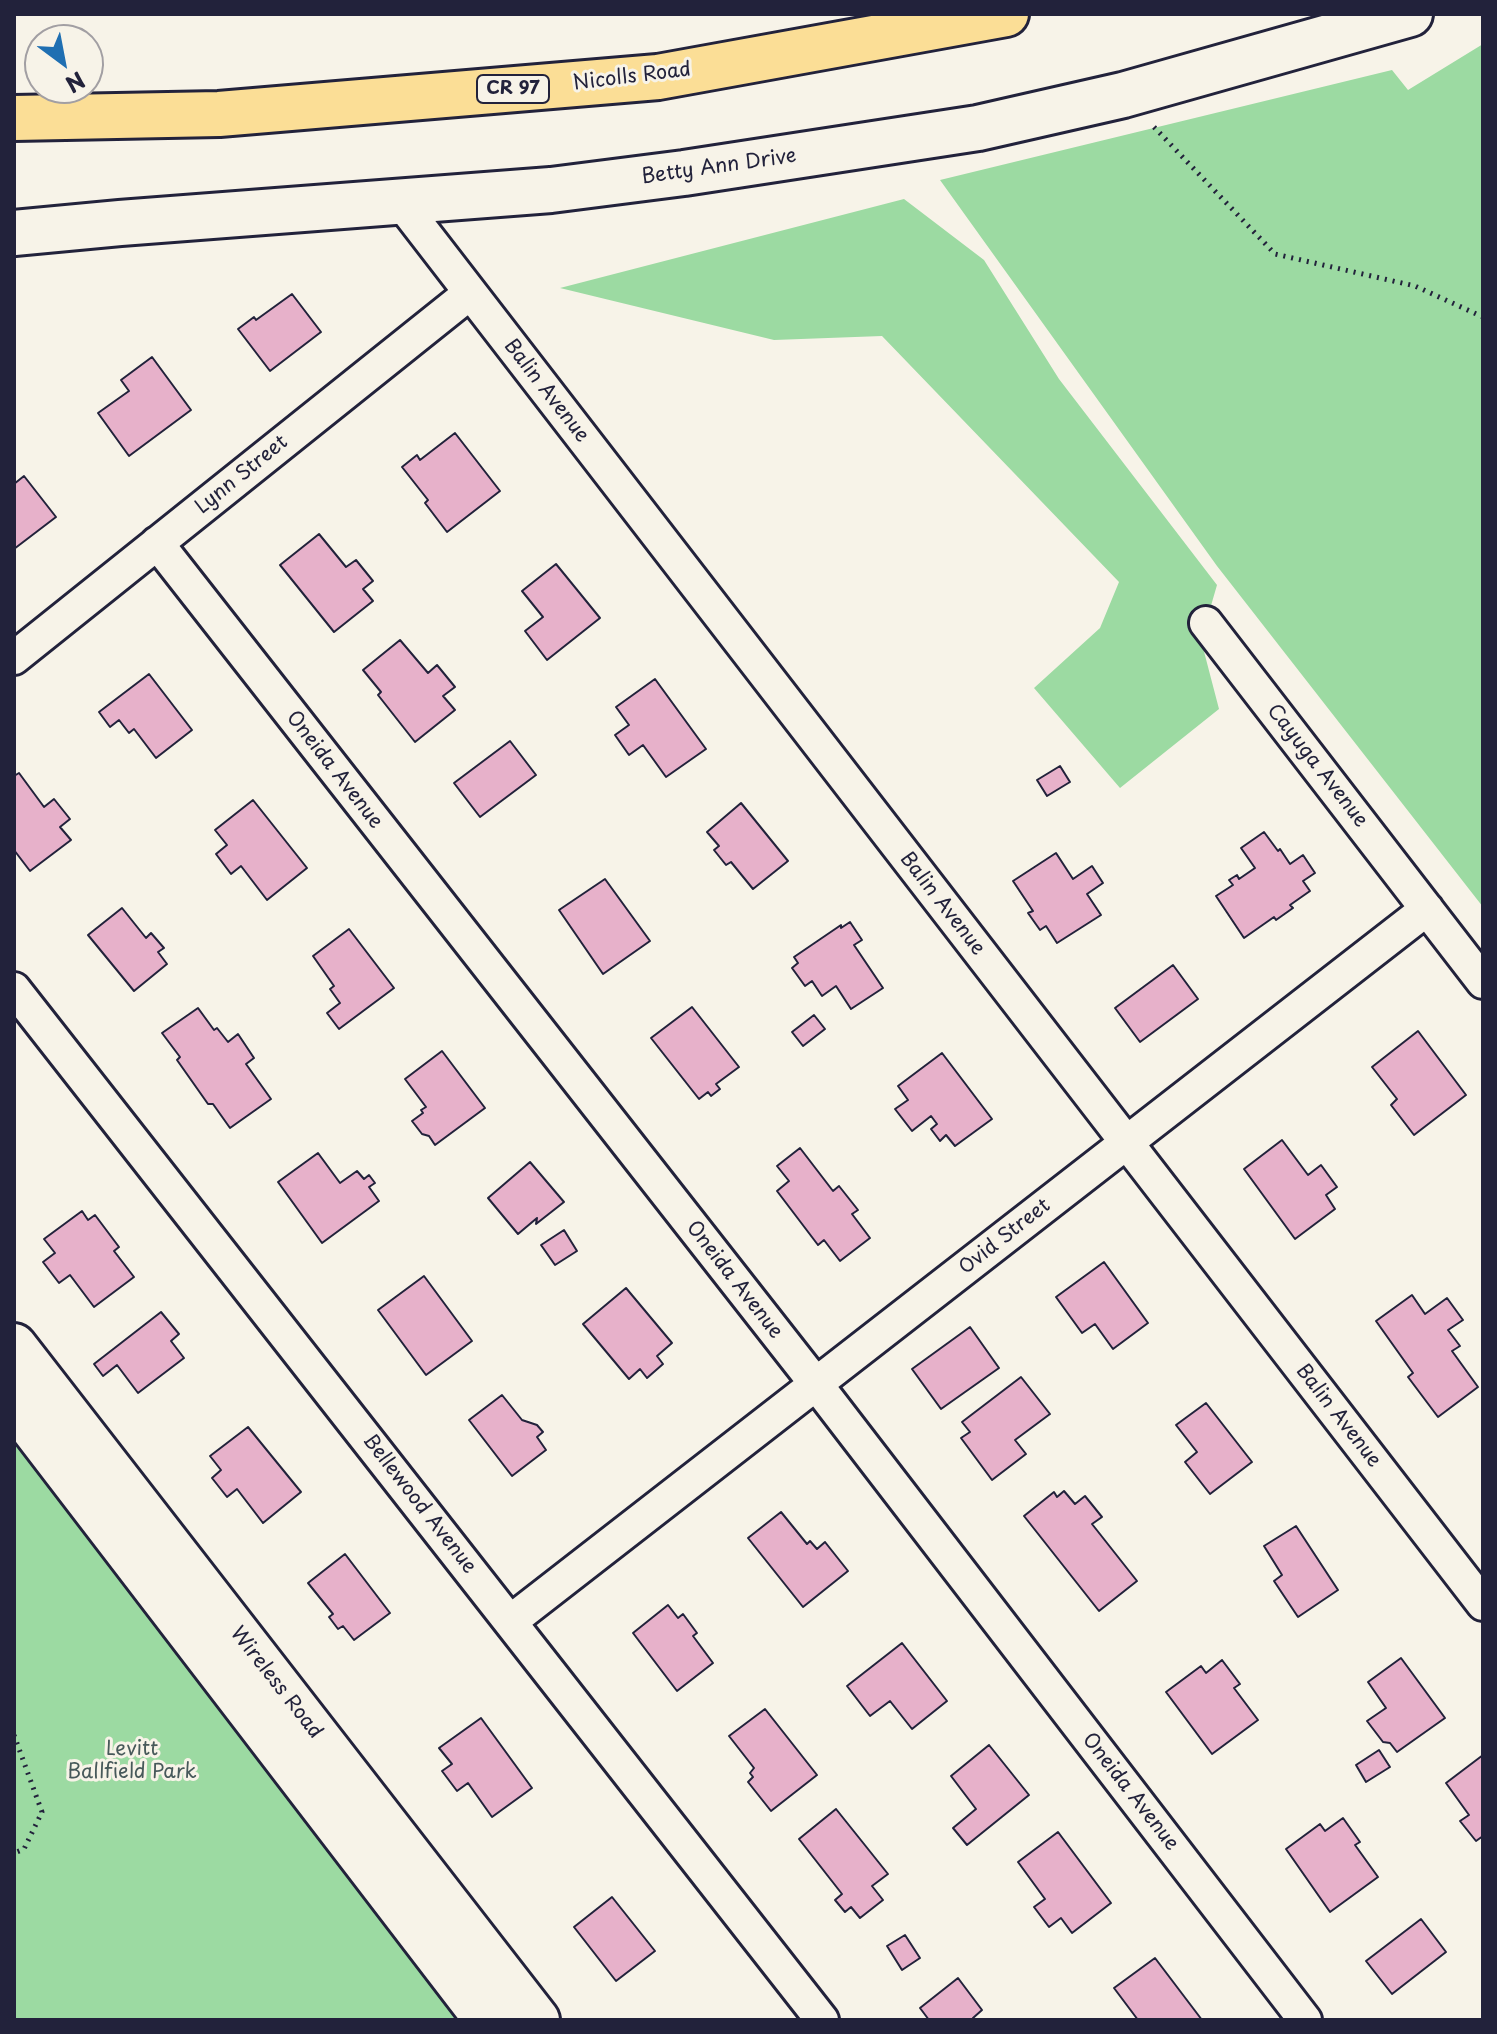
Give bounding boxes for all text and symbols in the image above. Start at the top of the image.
north arrow [24,24,104,104]
street label: Nicolls Road [572,58,692,96]
text: N [60,64,92,102]
road number: CR 97 [477,75,549,103]
street label: Betty Ann Drive [640,144,798,190]
street label: Balin Avenue [498,335,594,447]
street label: Lynn Street [191,431,293,519]
street label: Cayuga Avenue [1261,700,1373,832]
street label: Oneida Avenue [281,706,387,834]
street label: Balin Avenue [894,848,990,960]
street label: Ovid Street [955,1194,1055,1280]
street label: Oneida Avenue [681,1216,787,1344]
street label: Balin Avenue [1290,1360,1386,1472]
street label: Bellewood Avenue [357,1429,481,1579]
street label: Wireless Road [225,1622,327,1744]
street label: Oneida Avenue [1077,1728,1183,1856]
park label: Levitt Ballfield Park [67,1737,197,1784]

